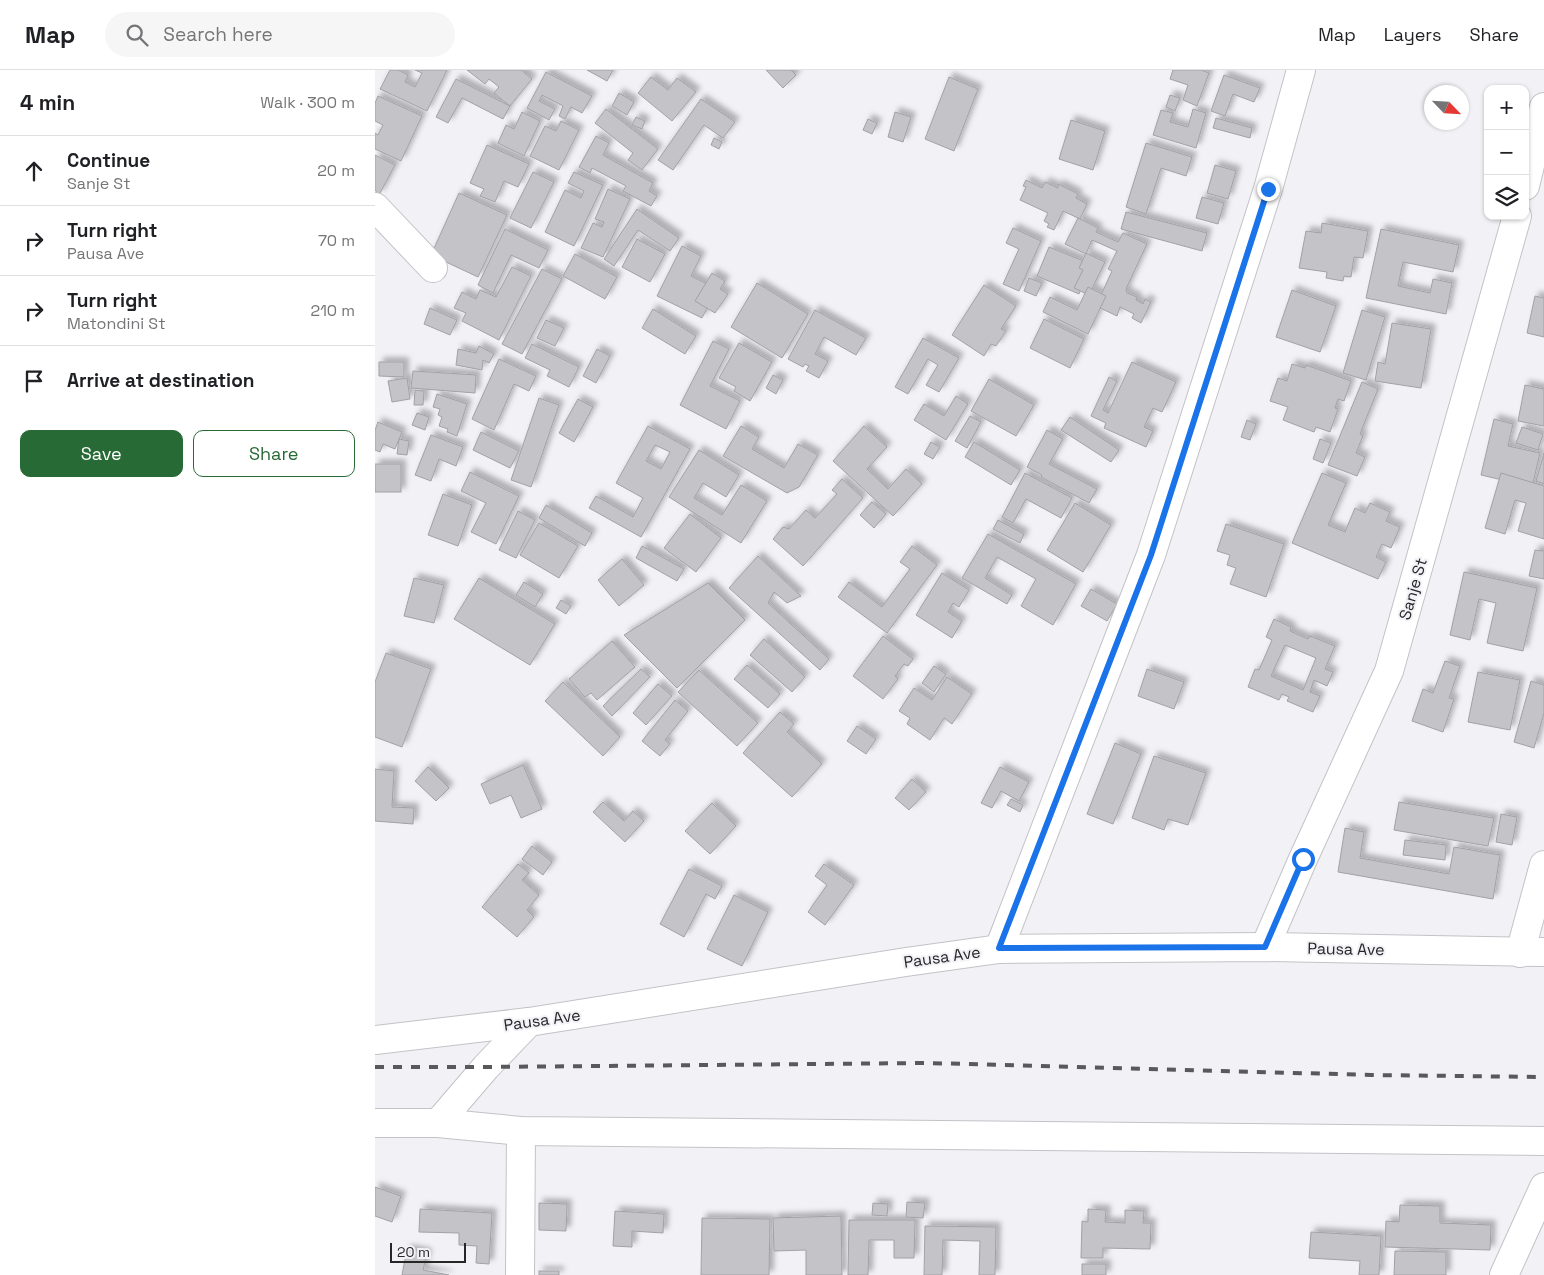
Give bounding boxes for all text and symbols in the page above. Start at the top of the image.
search box [105,12,455,57]
text: Map [25,19,75,50]
icon: search [123,21,151,49]
text: Search here [163,22,273,47]
text: Map [1318,23,1356,46]
text: Layers [1384,23,1441,46]
text: Share [1469,23,1519,46]
north arrow [1424,85,1469,130]
map controls [1484,85,1529,220]
button: + [1484,85,1529,130]
text: 4 min [20,89,75,116]
text: Walk · 300 m [260,92,355,113]
button: − [1484,130,1529,175]
text: Continue [67,148,150,173]
icon: ahead [20,157,48,185]
text: 20 m [317,160,355,181]
text: Sanje St [67,173,131,194]
button: layers [1484,175,1529,220]
route end [1257,178,1280,201]
text: Turn right [67,218,157,243]
icon: right [20,227,48,255]
text: 70 m [318,230,355,251]
text: Pausa Ave [67,243,144,264]
text: Turn right [67,288,157,313]
icon: right [20,297,48,325]
text: 210 m [311,300,355,321]
text: Matondini St [67,313,166,334]
icon: arrive [20,367,48,395]
text: Arrive at destination [67,368,255,393]
button: Save [20,430,183,477]
button: Share [193,430,355,477]
street label: Sanje St [1394,556,1432,622]
route start [1292,848,1315,871]
street label: Pausa Ave [1307,938,1385,960]
street label: Pausa Ave [902,941,982,973]
street label: Pausa Ave [502,1004,582,1036]
scale bar [390,1240,466,1263]
text: 20 m [397,1243,430,1261]

